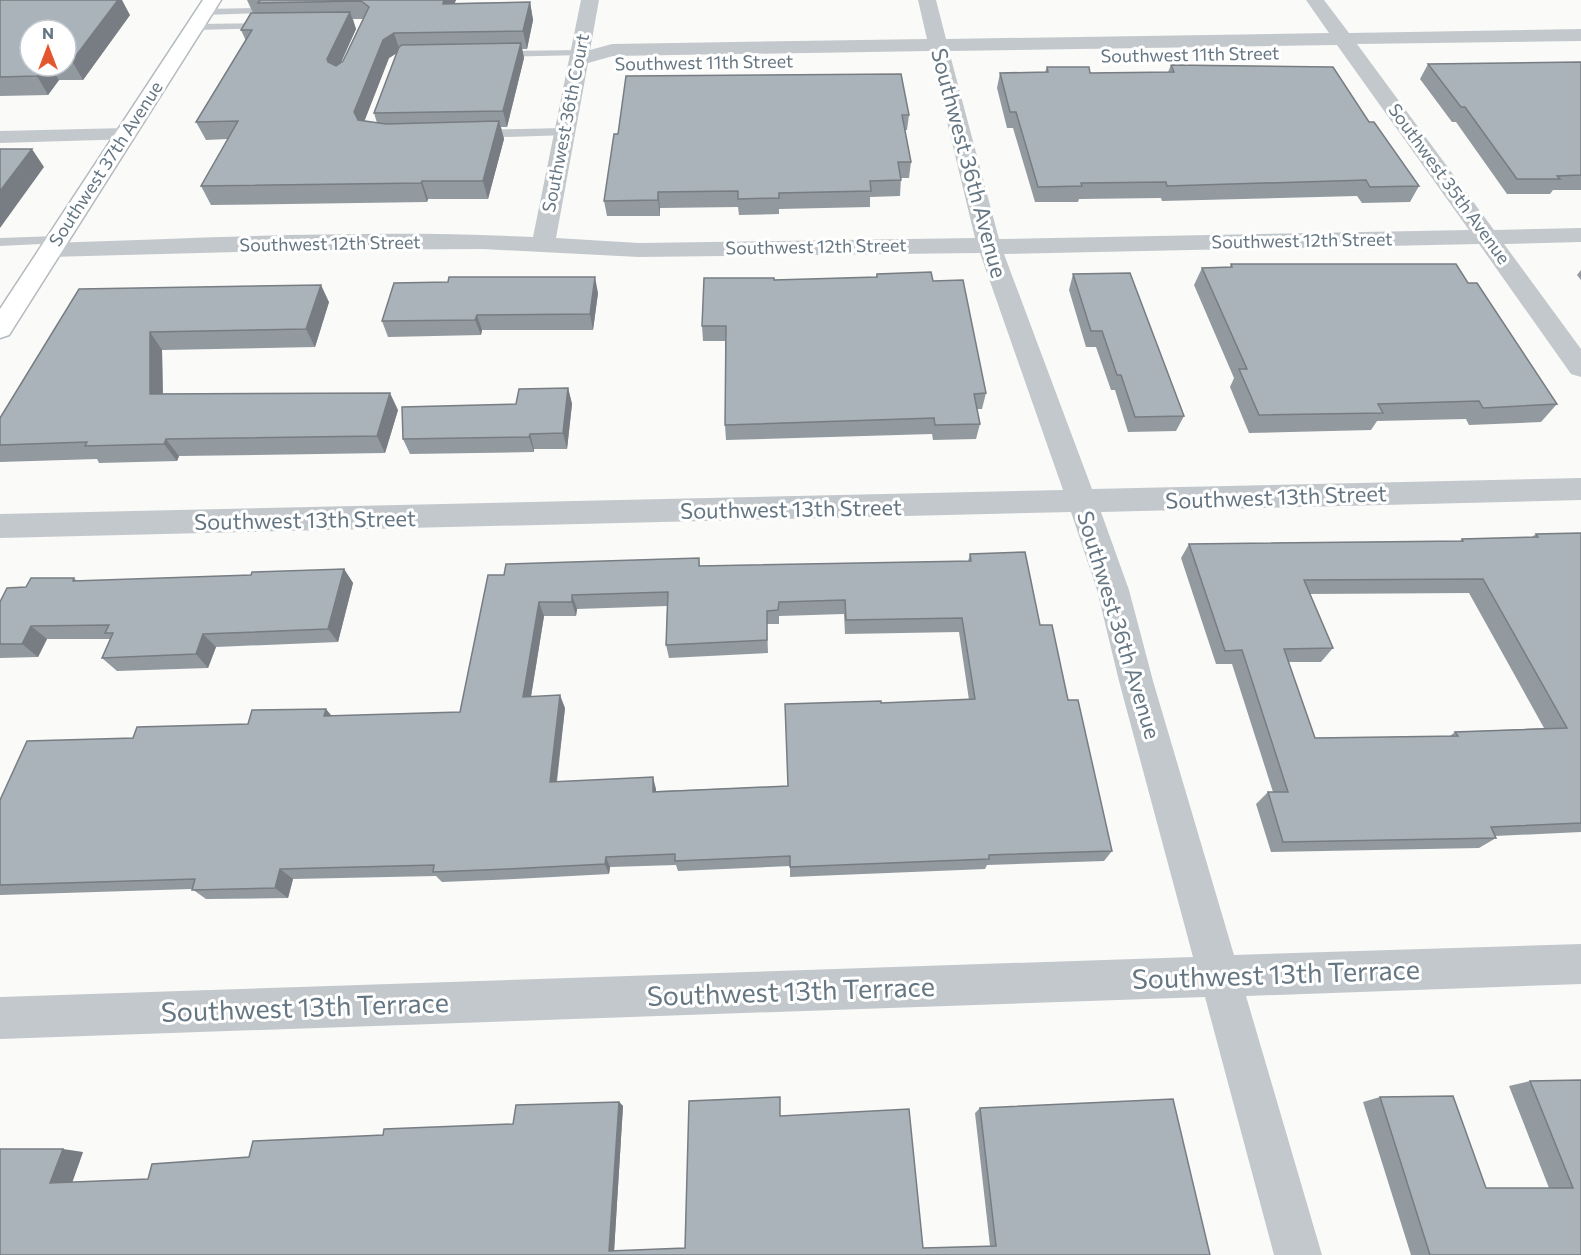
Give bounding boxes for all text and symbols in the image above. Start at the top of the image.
north arrow [18,18,78,78]
text: N [42,23,54,42]
street label: Southwest 36th Court [537,32,593,214]
street label: Southwest 11th Street [1100,41,1280,67]
street label: Southwest 36th Avenue [926,45,1013,281]
street label: Southwest 11th Street [614,49,794,75]
street label: Southwest 37th Avenue [44,77,167,250]
street label: Southwest 35th Avenue [1384,99,1515,268]
street label: Southwest 12th Street [1211,227,1393,253]
street label: Southwest 12th Street [239,230,421,256]
street label: Southwest 12th Street [725,233,907,259]
street label: Southwest 13th Street [1165,479,1387,514]
street label: Southwest 13th Street [680,493,902,524]
street label: Southwest 13th Street [194,504,416,535]
street label: Southwest 36th Avenue [1072,508,1167,742]
street label: Southwest 13th Terrace [1131,952,1421,995]
street label: Southwest 13th Terrace [646,969,936,1012]
street label: Southwest 13th Terrace [160,985,450,1028]

